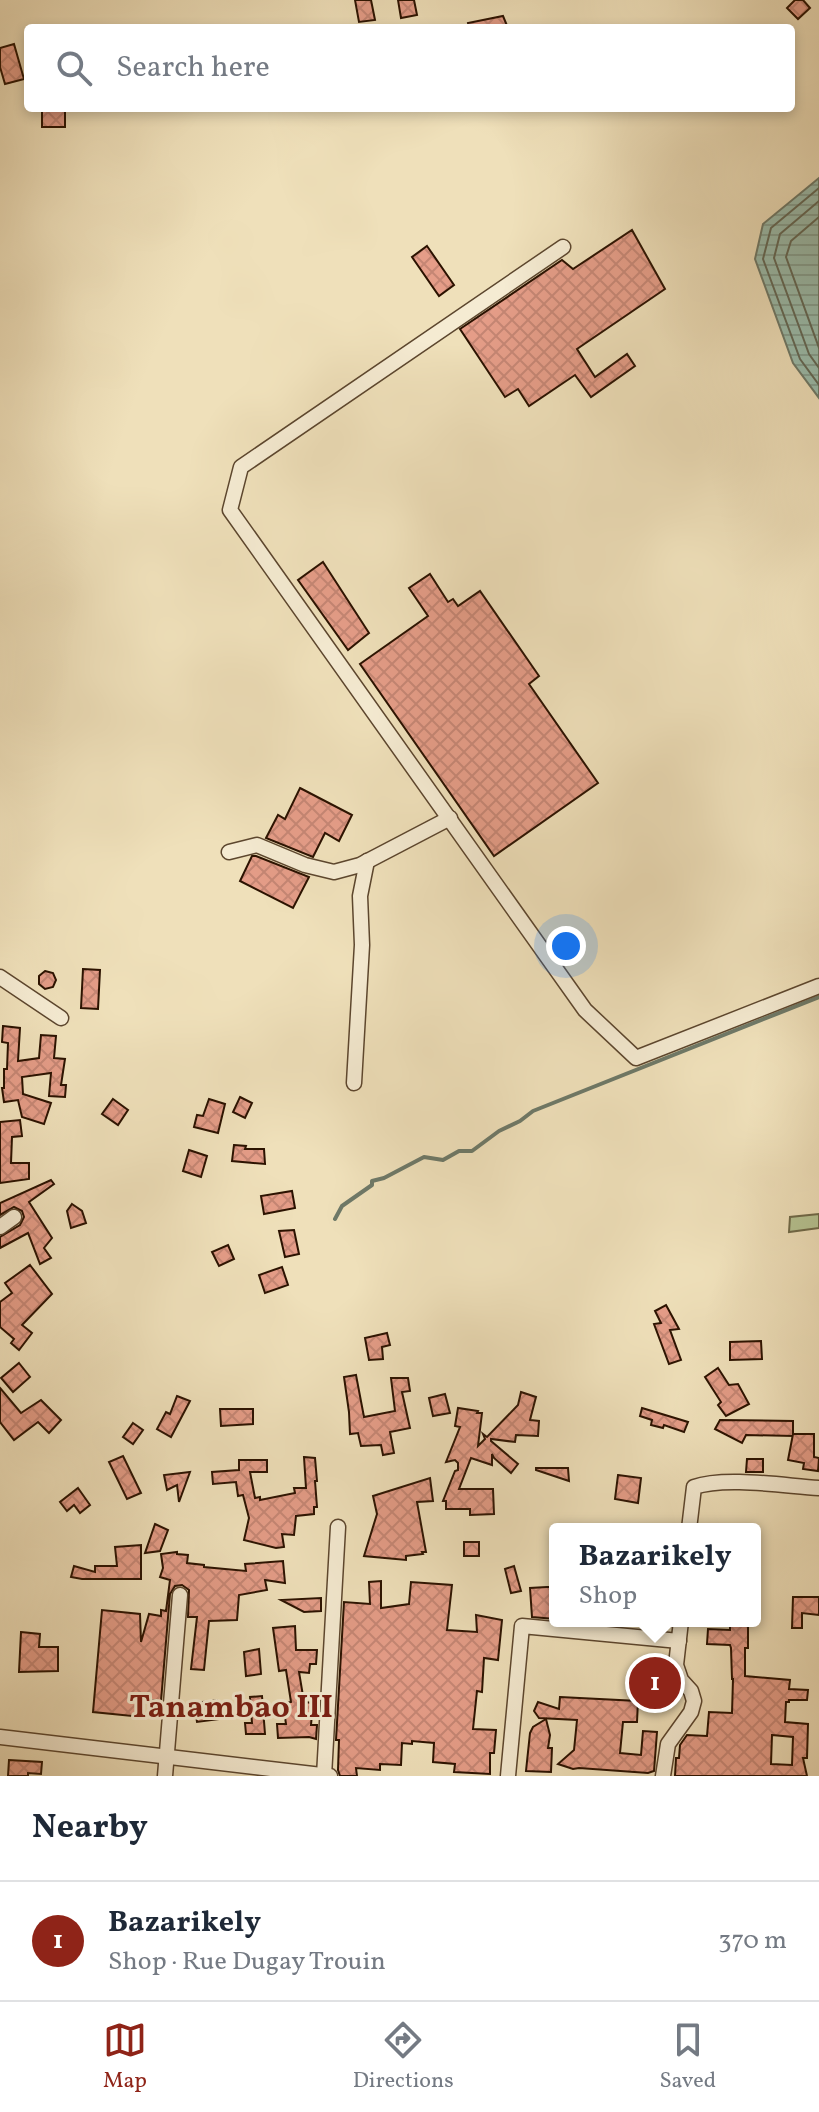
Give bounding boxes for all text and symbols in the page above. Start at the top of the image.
search box [24,24,795,112]
icon: search [52,46,96,90]
text: Search here [116,47,270,89]
your location [546,926,586,966]
popup [549,1523,761,1627]
text: Bazarikely [578,1536,732,1578]
text: Shop [578,1578,637,1614]
pin: 1 [629,1653,681,1713]
district label: Tanambao III [129,1687,333,1731]
text: Nearby [32,1805,148,1852]
text: Bazarikely [108,1902,261,1944]
text: 1 [53,1923,63,1959]
text: 370 m [718,1923,787,1959]
text: Shop · Rue Dugay Trouin [108,1944,386,1980]
tab: Map [103,2018,147,2097]
tab: Directions [353,2018,454,2097]
tab: Saved [659,2018,716,2097]

